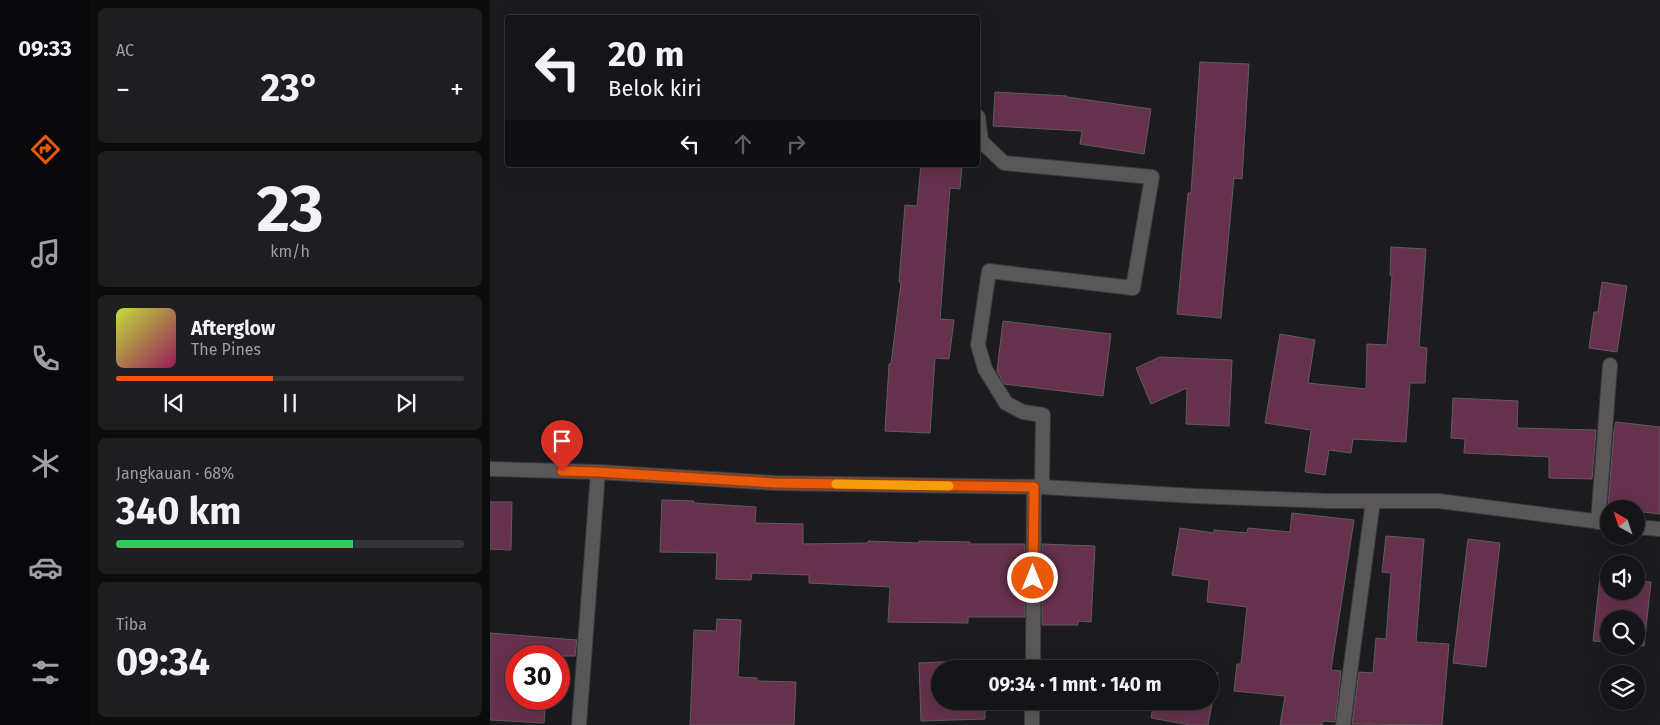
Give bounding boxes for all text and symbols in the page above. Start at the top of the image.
text: 20 m [608,33,684,75]
text: 09:33 [18,35,72,62]
icon: left [525,35,590,100]
text: AC [116,41,134,60]
text: 23° [261,65,320,111]
text: − [116,73,130,106]
text: + [450,73,464,106]
text: Belok kiri [608,75,702,102]
icon: left [676,130,704,158]
icon: ahead [729,130,757,158]
icon: right [782,130,810,158]
icon: directions [28,132,63,167]
text: 23 [256,170,324,248]
icon: music [28,236,63,271]
text: km/h [270,242,310,261]
text: Afterglow [191,317,275,340]
text: The Pines [191,340,261,359]
icon: phone [28,341,63,376]
icon: previous [160,389,188,417]
icon: pause [276,389,304,417]
icon: next [392,389,420,417]
pin [541,420,583,471]
icon: arrive [548,427,576,455]
icon: climate [28,446,63,481]
text: Jangkauan · 68% [116,464,234,483]
text: 340 km [116,488,241,534]
north arrow [1600,500,1645,545]
map controls [1600,500,1645,710]
icon: car [28,550,63,585]
position arrow [1006,551,1058,603]
button: sound [1600,555,1645,600]
button: search [1600,610,1645,655]
text: Tiba [116,615,147,634]
text: 09:34 [116,639,210,685]
speed limit sign: 30 [505,645,570,710]
icon: filters [28,655,63,690]
button: layers [1600,665,1645,710]
text: 09:34 · 1 mnt · 140 m [988,673,1162,696]

